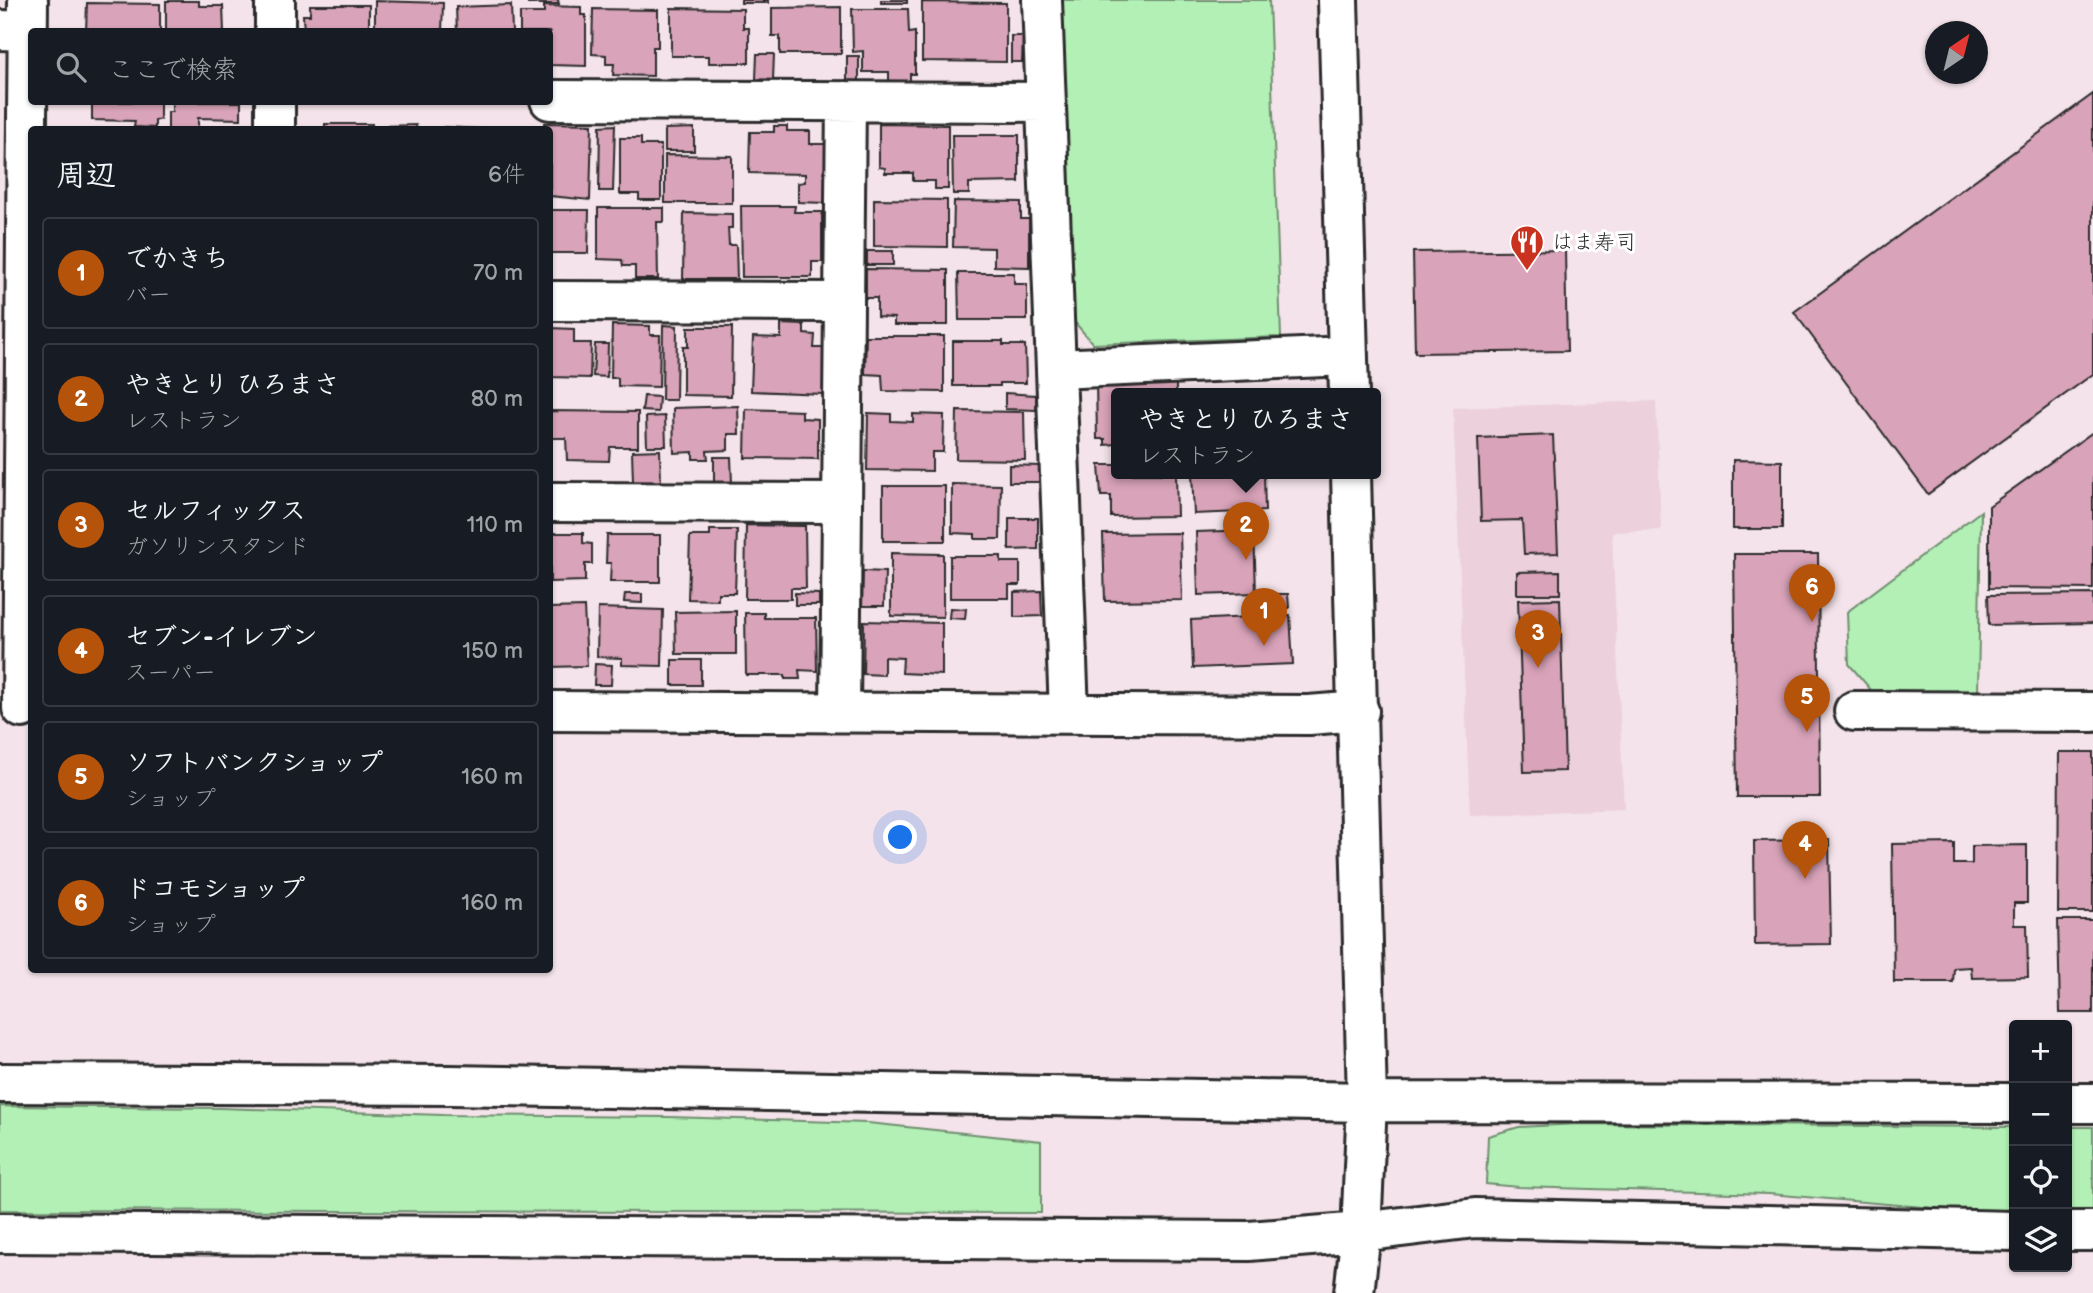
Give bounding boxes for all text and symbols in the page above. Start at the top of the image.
north arrow [1925,21,1988,84]
search box [28,28,553,105]
icon: search [52,48,90,86]
text: ここで検索 [108,55,238,86]
text: 周辺 [56,158,116,194]
text: 6件 [488,161,525,189]
restaurant icon: はま寿司 [1508,223,1546,272]
place label: はま寿司 [1552,230,1636,255]
text: でかきち [125,244,229,275]
text: 1 [76,259,86,287]
text: 70 m [473,259,523,287]
text: バー [125,281,171,309]
text: やきとり ひろまさ [125,370,340,401]
text: 2 [74,385,88,413]
text: 80 m [471,385,523,413]
popup [1111,388,1381,479]
text: やきとり ひろまさ [1138,405,1354,436]
text: レストラン [125,407,242,435]
text: レストラン [1138,442,1255,470]
text: セルフィックス [125,496,306,527]
pin: 2 [1223,502,1269,560]
text: 3 [74,511,88,539]
text: 110 m [466,511,523,539]
text: ガソリンスタンド [125,533,309,561]
pin: 6 [1789,564,1835,622]
pin: 1 [1241,588,1287,646]
pin: 3 [1515,610,1561,668]
text: セブン-イレブン [125,622,318,653]
text: 4 [74,637,88,665]
text: 150 m [462,637,523,665]
text: スーパー [125,659,216,687]
pin: 5 [1784,674,1830,732]
text: ソフトバンクショップ [125,748,383,779]
text: 5 [74,763,88,791]
text: 160 m [461,763,523,791]
text: ショップ [125,785,216,813]
your location [883,820,917,854]
pin: 4 [1782,821,1828,879]
text: ドコモショップ [125,874,305,905]
text: 6 [74,889,88,917]
text: 160 m [461,889,523,917]
text: ショップ [125,911,216,939]
map controls [2009,1020,2072,1272]
button: + [2009,1020,2072,1083]
button: − [2009,1083,2072,1146]
button: locate [2009,1146,2072,1209]
button: layers [2009,1209,2072,1272]

